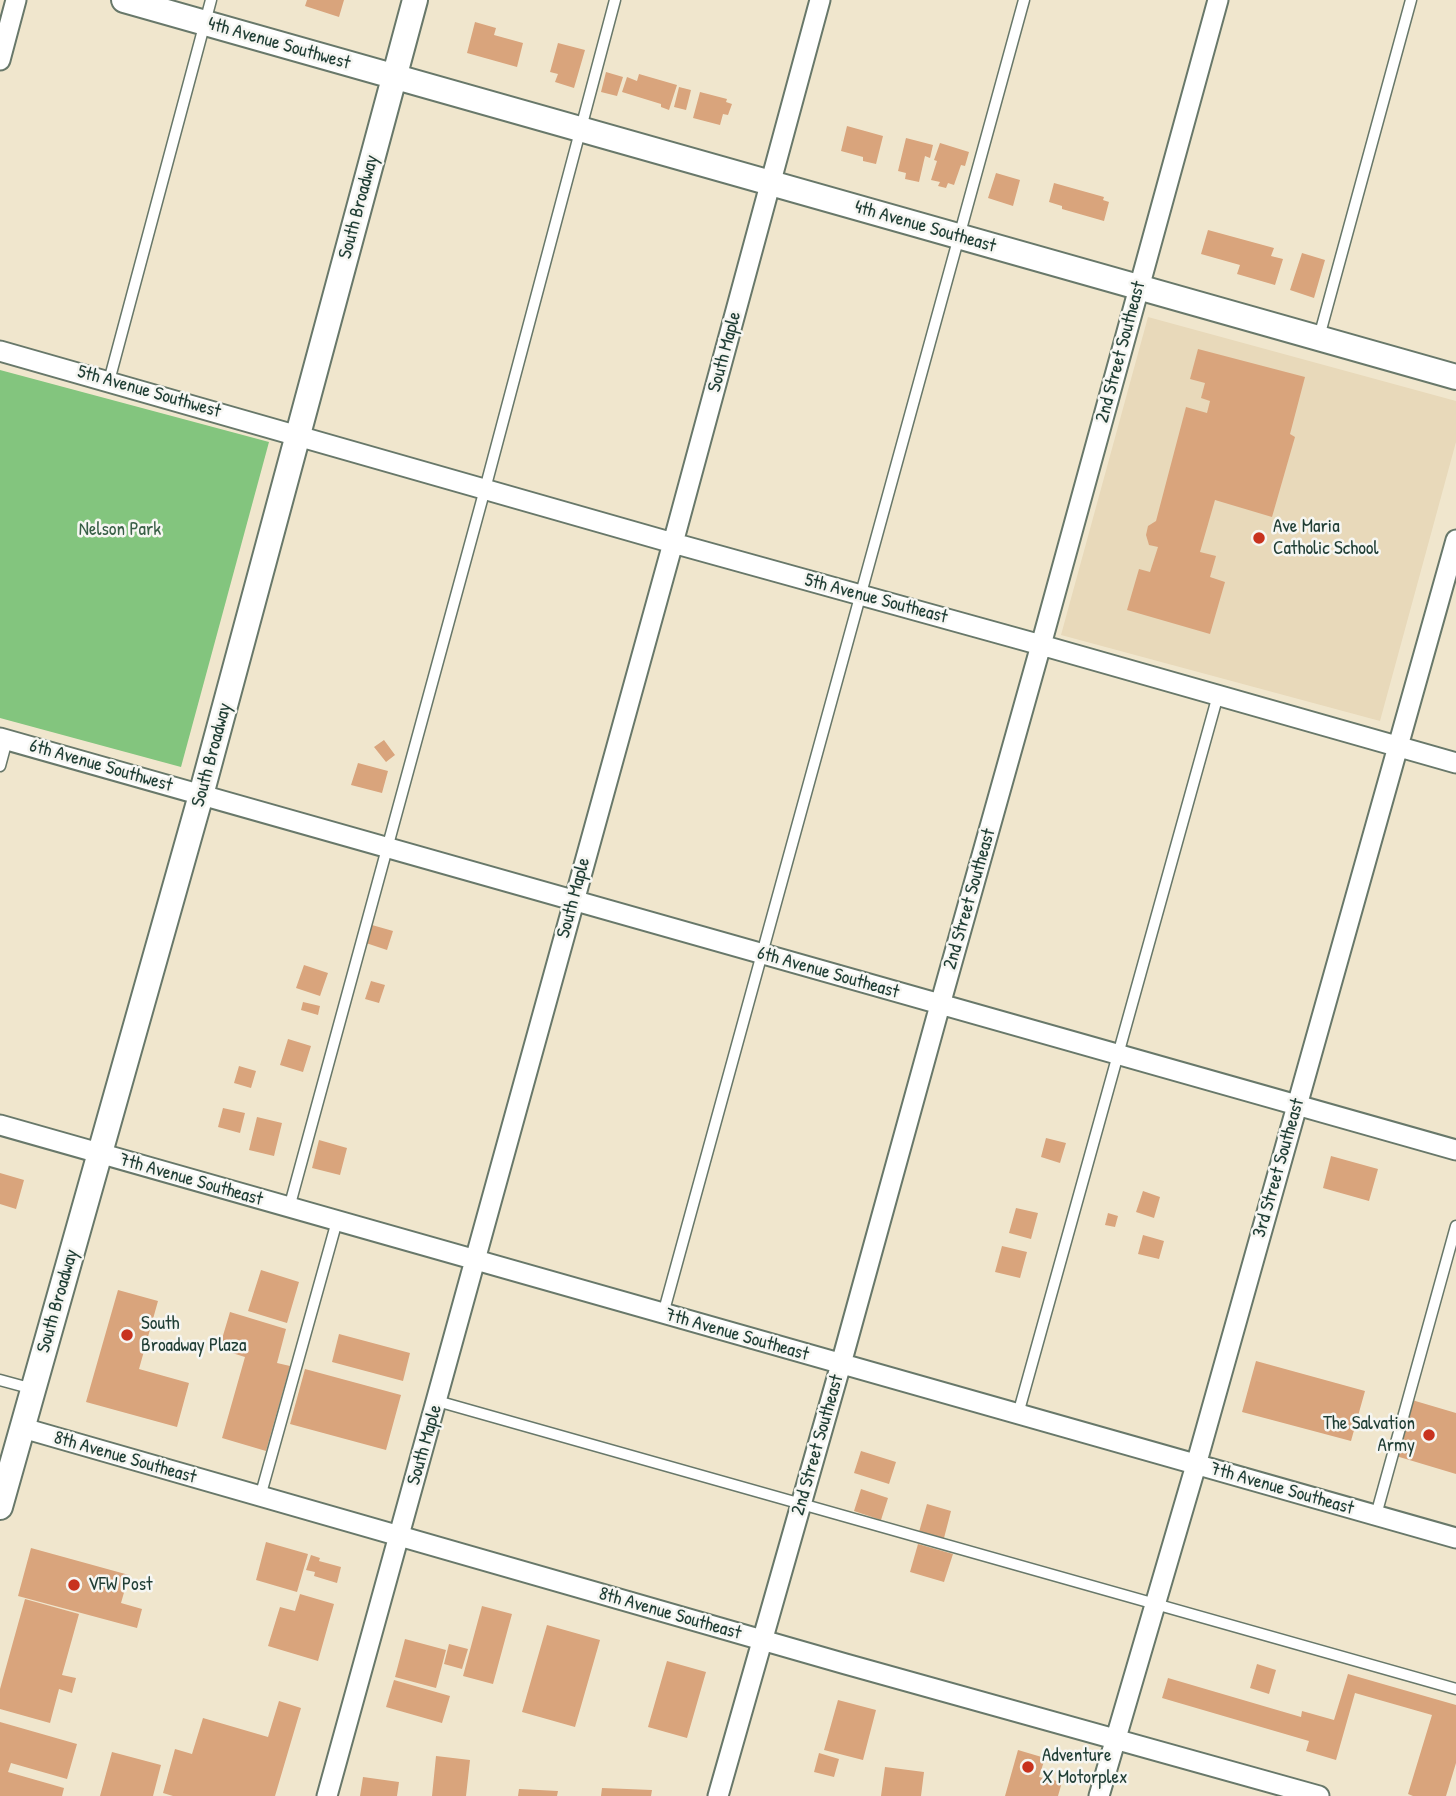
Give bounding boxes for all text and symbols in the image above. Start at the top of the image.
street label: 4th Avenue Southwest [205,13,353,75]
street label: South Broadway [334,153,384,261]
street label: 4th Avenue Southeast [852,196,998,258]
street label: 2nd Street Southeast [1091,279,1151,425]
street label: South Maple [703,309,747,395]
street label: 5th Avenue Southwest [75,361,223,423]
place label: Ave Maria Catholic School [1273,516,1379,560]
park label: Nelson Park [79,519,161,541]
marker: Ave Maria Catholic School [1251,530,1267,546]
street label: 5th Avenue Southeast [802,569,950,629]
street label: South Broadway [187,701,237,809]
street label: 6th Avenue Southwest [27,735,175,797]
street label: 2nd Street Southeast [939,826,1001,972]
street label: South Maple [552,855,596,941]
street label: 6th Avenue Southeast [755,942,901,1004]
street label: 3rd Street Southeast [1248,1096,1310,1240]
street label: 7th Avenue Southeast [117,1149,265,1211]
street label: South Broadway [32,1247,84,1355]
street label: 7th Avenue Southeast [663,1304,811,1366]
place label: South Broadway Plaza [141,1313,246,1357]
marker: South Broadway Plaza [119,1327,135,1343]
street label: 2nd Street Southeast [787,1372,849,1518]
street label: South Maple [403,1402,447,1488]
place label: The Salvation Army [1323,1413,1415,1457]
street label: 8th Avenue Southeast [51,1427,199,1489]
marker: The Salvation Army [1421,1427,1437,1443]
street label: 7th Avenue Southeast [1208,1458,1356,1520]
place label: VFW Post [88,1574,153,1596]
marker: VFW Post [66,1577,82,1593]
street label: 8th Avenue Southeast [596,1583,744,1645]
place label: Adventure X Motorplex [1042,1745,1128,1789]
marker: Adventure X Motorplex [1020,1759,1036,1775]

